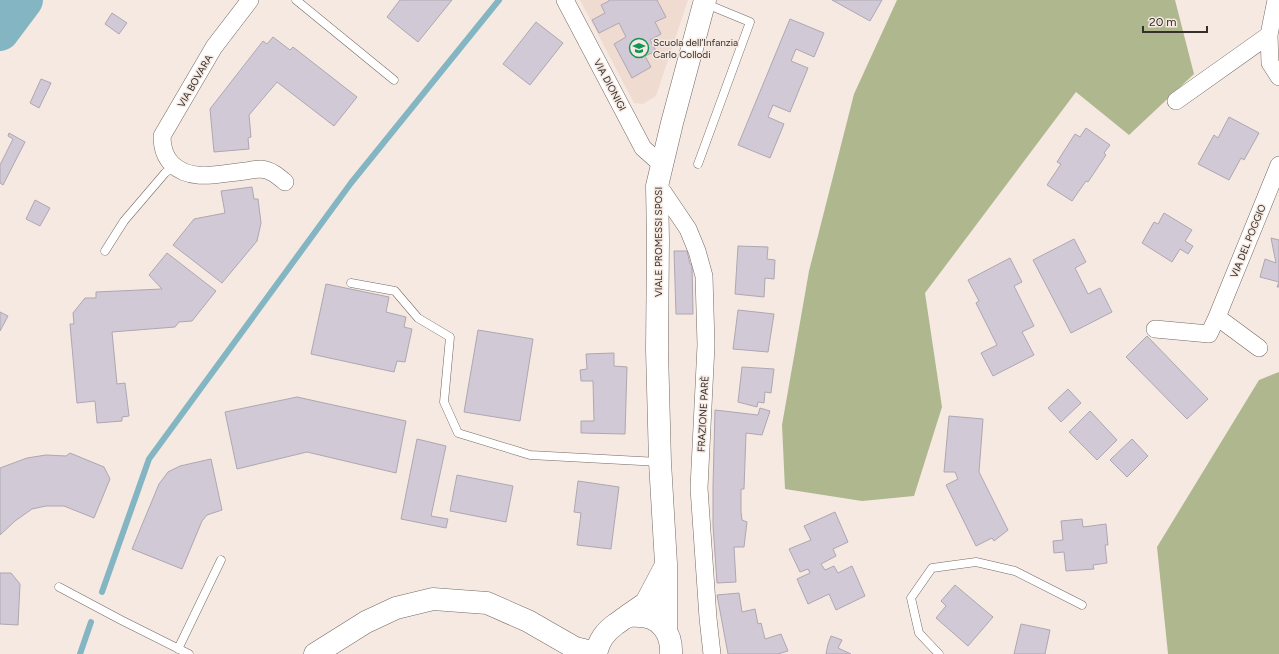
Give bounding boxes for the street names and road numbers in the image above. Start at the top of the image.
street label: VIA BOVARA [175,52,215,110]
street label: VIA DIONIGI [591,57,629,113]
street label: VIALE PROMESSI SPOSI [652,187,665,297]
street label: VIA DEL POGGIO [1227,202,1269,280]
street label: FRAZIONE PARÈ [695,376,711,452]

